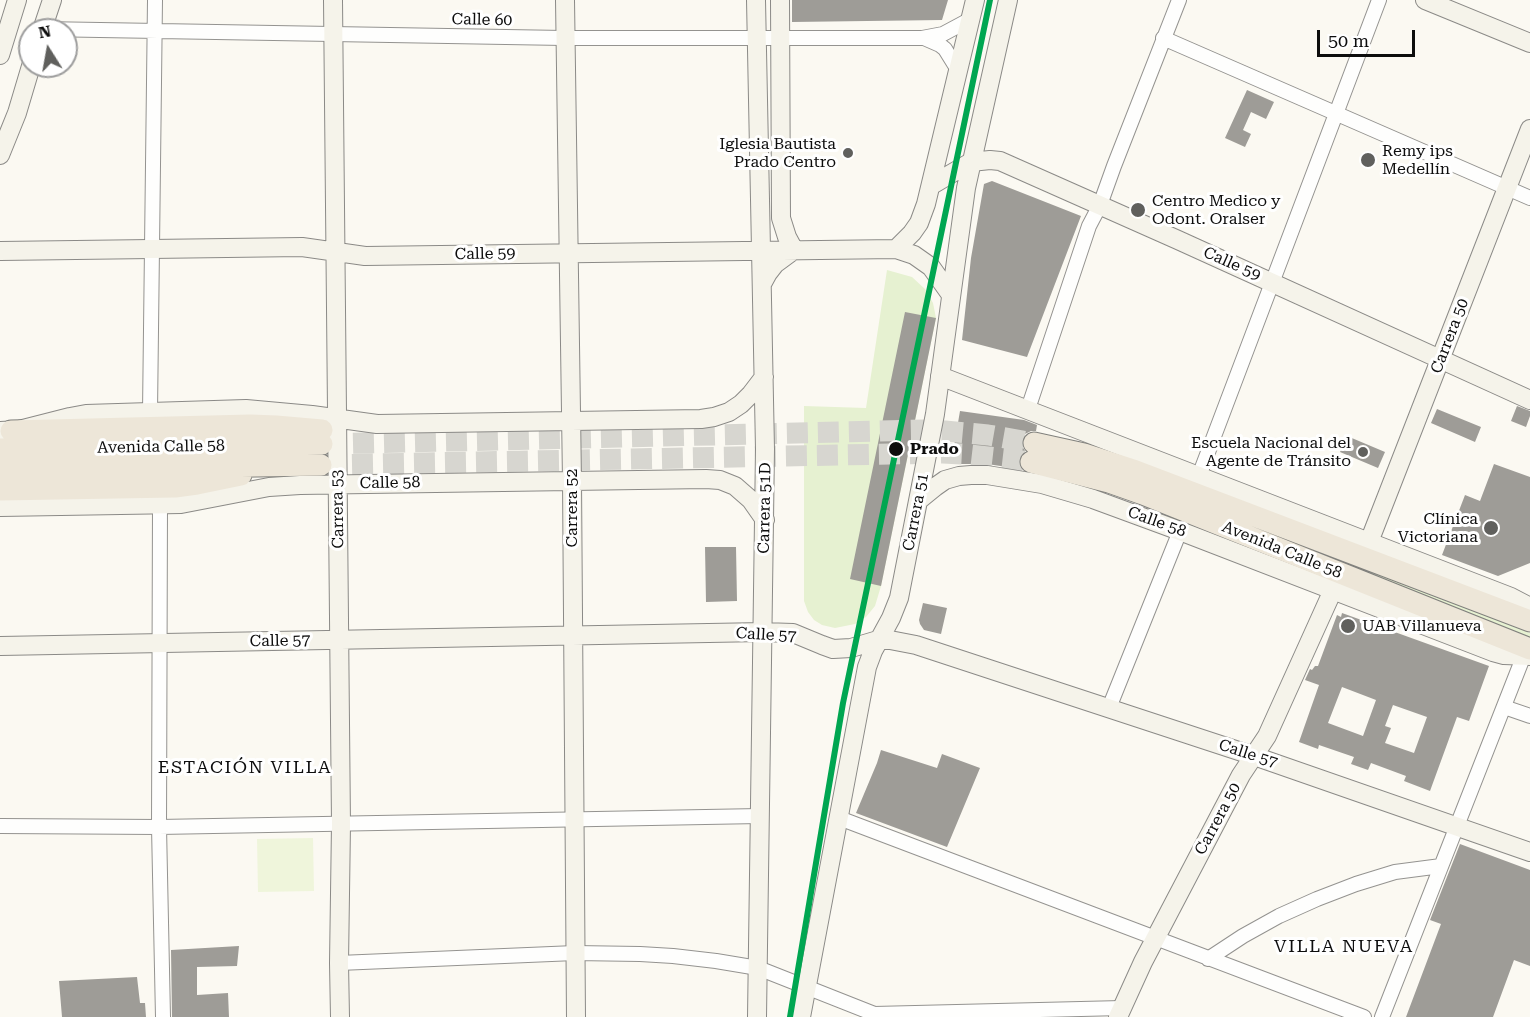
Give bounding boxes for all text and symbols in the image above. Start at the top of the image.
street label: Calle 60 [451,10,513,30]
north arrow [18,18,78,78]
scale bar [1320,18,1418,56]
text: N [37,21,53,42]
text: 50 m [1328,30,1369,51]
place label: Iglesia Bautista Prado Centro [719,134,836,172]
place label: Remy ips Medellín [1382,141,1453,179]
marker: Iglesia Bautista Prado Centro [841,146,855,160]
marker: Remy ips Medellín [1359,151,1377,169]
place label: Centro Medico y Odont. Oralser [1152,191,1280,229]
marker: Centro Medico y Odont. Oralser [1129,201,1147,219]
street label: Calle 59 [1200,243,1264,285]
street label: Calle 59 [454,244,516,264]
street label: Carrera 50 [1427,296,1473,376]
place label: Escuela Nacional del Agente de Tránsito [1191,433,1351,471]
street label: Avenida Calle 58 [97,436,225,458]
place label: Prado [910,439,959,459]
marker: Prado [887,440,905,458]
marker: Escuela Nacional del Agente de Tránsito [1356,445,1370,459]
street label: Carrera 51D [755,462,775,554]
street label: Carrera 53 [328,469,348,549]
street label: Carrera 52 [562,469,582,547]
street label: Carrera 51 [899,471,933,553]
street label: Calle 58 [359,473,421,493]
street label: Calle 58 [1125,503,1189,541]
place label: Clínica Victoriana [1398,509,1478,547]
street label: Avenida Calle 58 [1219,517,1345,583]
marker: Clínica Victoriana [1482,519,1500,537]
place label: UAB Villanueva [1362,616,1481,636]
marker: UAB Villanueva [1339,617,1357,635]
street label: Calle 57 [735,624,797,646]
street label: Calle 57 [249,631,311,651]
street label: Calle 57 [1216,735,1280,773]
district label: ESTACIÓN VILLA [158,757,332,779]
street label: Carrera 50 [1191,780,1245,858]
district label: VILLA NUEVA [1274,936,1414,958]

